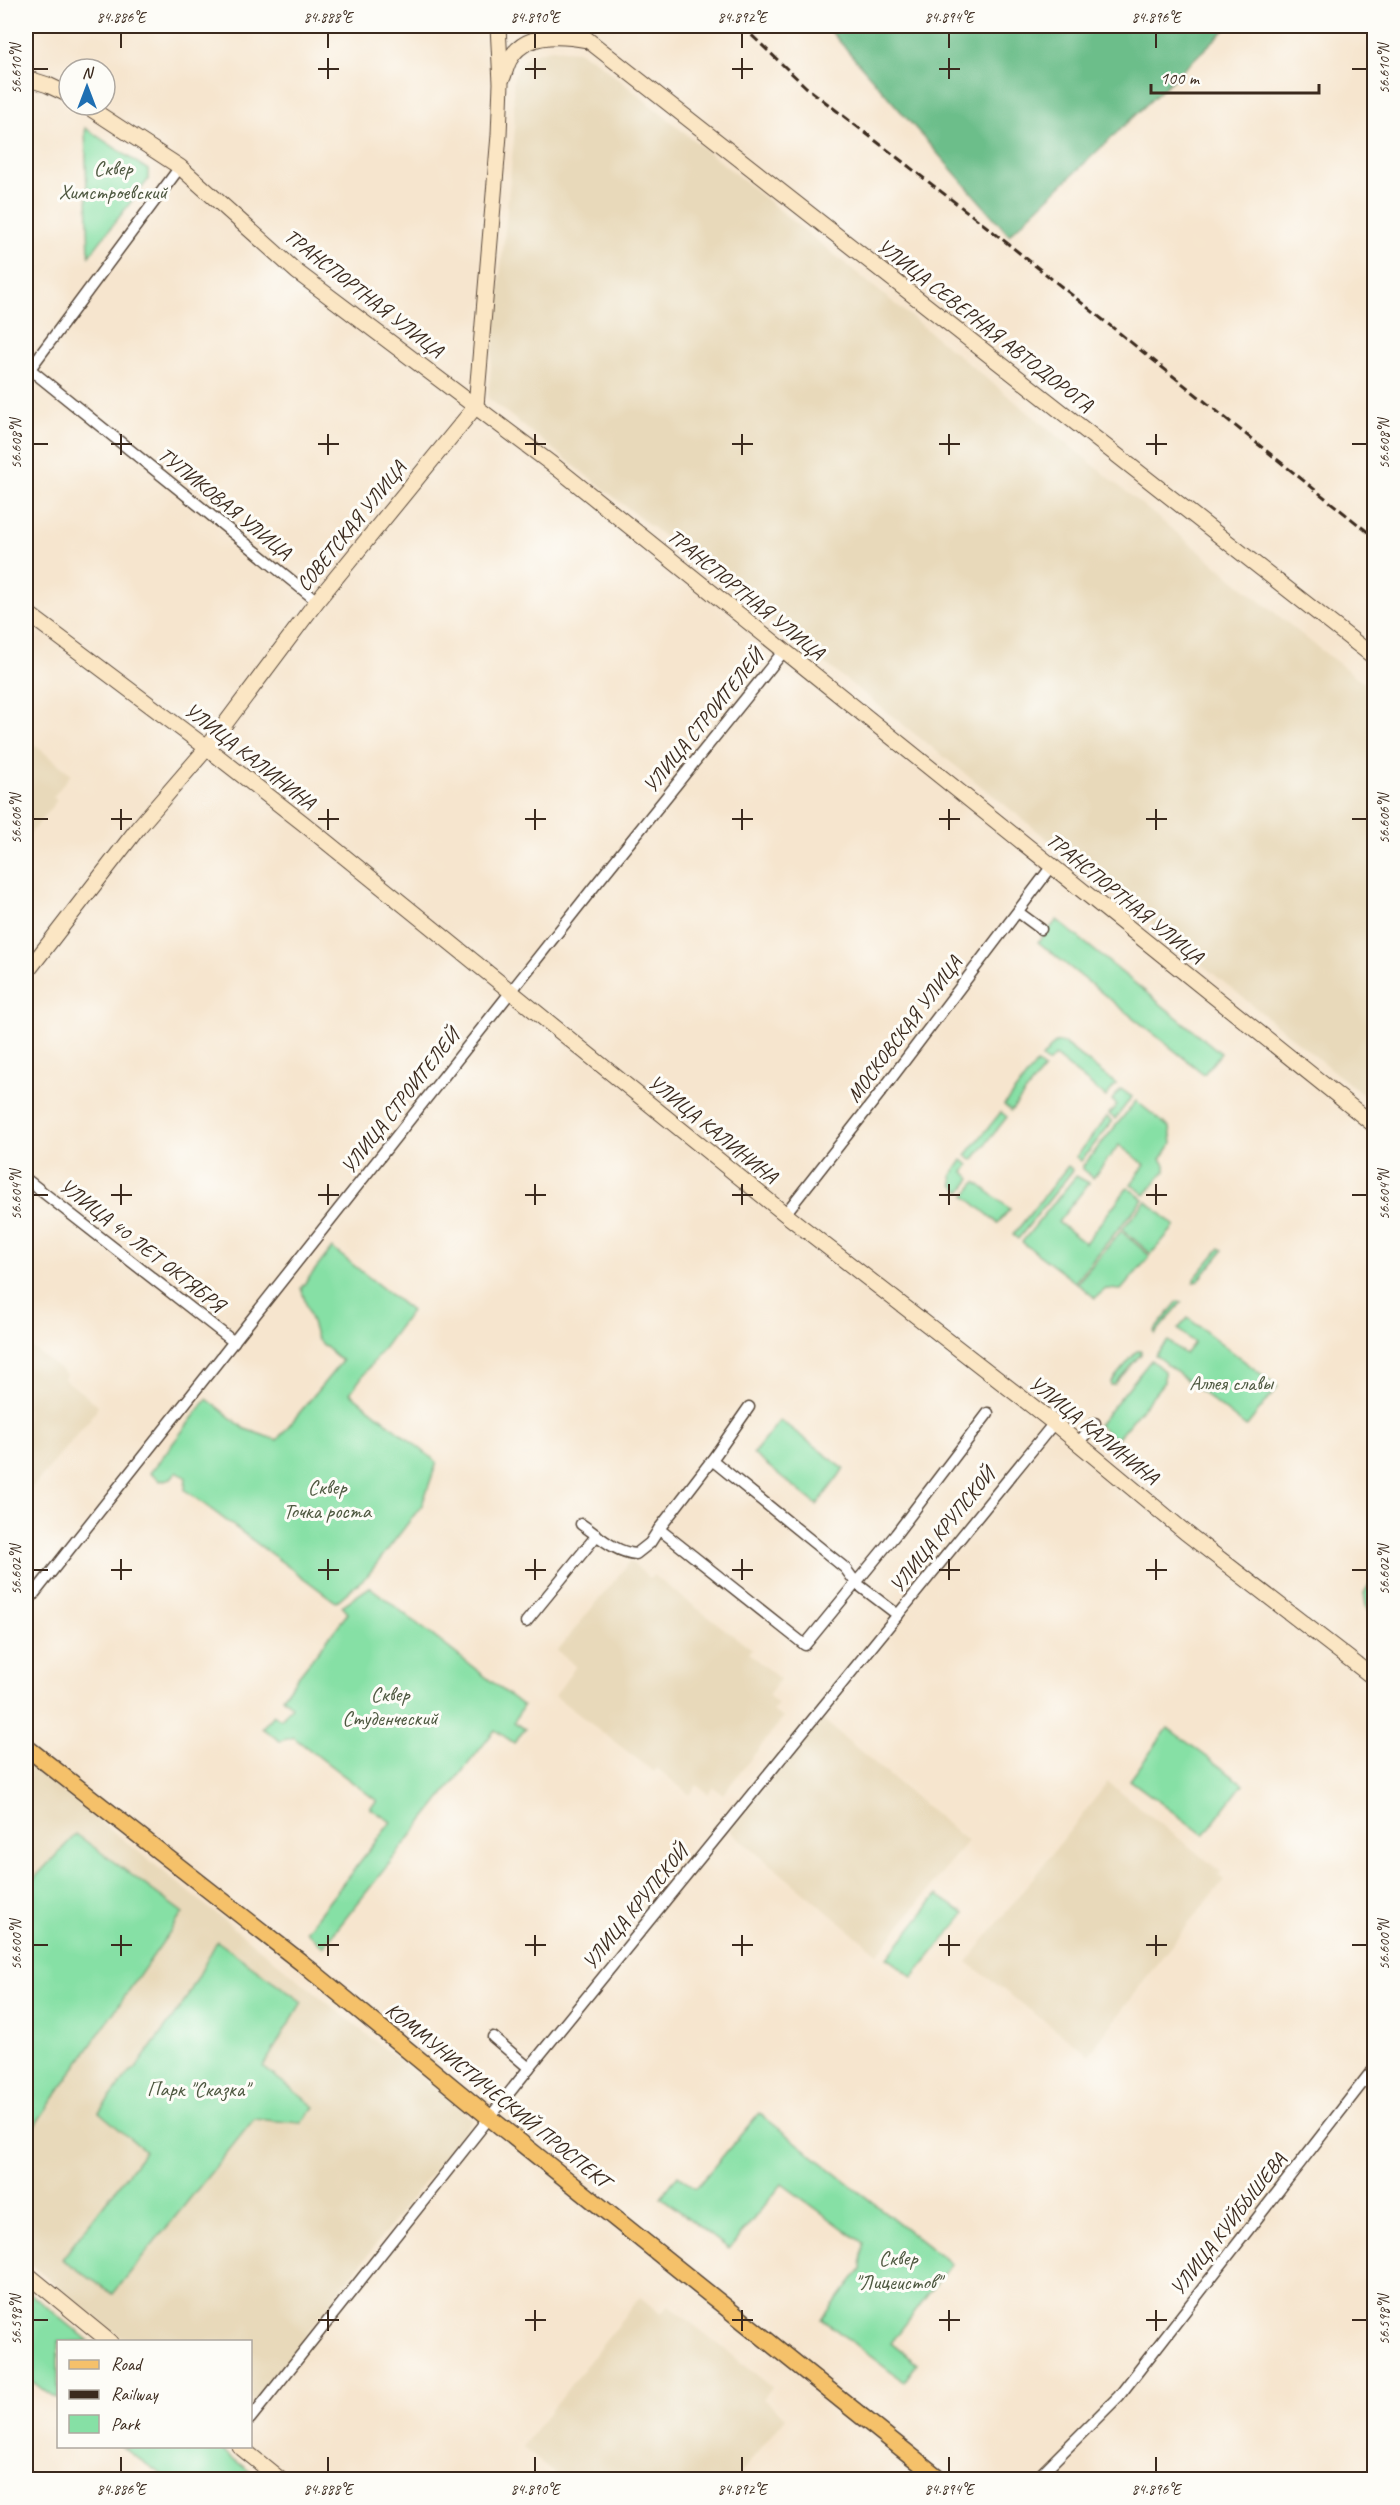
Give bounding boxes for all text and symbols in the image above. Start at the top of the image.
text: 84.886°E [97,8,148,27]
text: 84.888°E [304,8,355,27]
text: 84.890°E [511,8,562,27]
text: 84.892°E [718,8,769,27]
text: 84.894°E [925,8,976,27]
text: 84.896°E [1132,8,1183,27]
text: 56.610°N [7,41,26,94]
text: 56.610°N [1375,41,1394,94]
north arrow [57,57,117,117]
scale bar [1151,57,1319,95]
text: N [82,63,95,83]
text: 100 m [1160,67,1201,89]
park label: Сквер Химстроевский [59,155,169,205]
street label: ТРАНСПОРТНАЯ УЛИЦА [279,223,450,364]
street label: УЛИЦА СЕВЕРНАЯ АВТОДОРОГА [872,233,1099,418]
text: 56.608°N [7,416,26,469]
text: 56.608°N [1375,416,1394,469]
street label: ТУПИКОВАЯ УЛИЦА [153,441,297,565]
street label: СОВЕТСКАЯ УЛИЦА [291,454,412,596]
street label: ТРАНСПОРТНАЯ УЛИЦА [662,523,831,666]
street label: УЛИЦА СТРОИТЕЛЕЙ [637,641,771,798]
street label: УЛИЦА КАЛИНИНА [179,697,322,816]
text: 56.606°N [7,791,26,844]
text: 56.606°N [1375,791,1394,844]
street label: ТРАНСПОРТНАЯ УЛИЦА [1041,827,1210,970]
street label: МОСКОВСКАЯ УЛИЦА [841,950,968,1107]
street label: УЛИЦА СТРОИТЕЛЕЙ [335,1020,467,1179]
street label: УЛИЦА КАЛИНИНА [643,1069,784,1190]
text: 56.604°N [7,1167,26,1220]
text: 56.604°N [1375,1167,1394,1220]
street label: УЛИЦА 40 ЛЕТ ОКТЯБРЯ [54,1173,232,1320]
street label: УЛИЦА КАЛИНИНА [1024,1370,1165,1491]
park label: Аллея славы [1189,1370,1275,1396]
street label: УЛИЦА КРУПСКОЙ [884,1459,1003,1598]
park label: Сквер Точка роста [283,1474,373,1524]
text: 56.602°N [7,1542,26,1595]
text: 56.602°N [1375,1542,1394,1595]
park label: Сквер Студенческий [342,1681,439,1731]
street label: УЛИЦА КРУПСКОЙ [577,1836,696,1975]
text: 56.600°N [7,1917,26,1970]
text: 56.600°N [1375,1917,1394,1970]
street label: КОММУНИСТИЧЕСКИЙ ПРОСПЕКТ [381,1996,620,2197]
park label: Парк "Сказка" [147,2076,253,2102]
street label: УЛИЦА КУЙБЫШЕВА [1164,2147,1292,2300]
park label: Сквер "Лицеистов" [855,2245,945,2295]
text: 56.598°N [7,2292,26,2345]
text: 56.598°N [1375,2292,1394,2345]
legend [57,2340,252,2448]
text: Road [111,2353,144,2375]
text: Railway [111,2383,159,2405]
text: Park [111,2413,141,2435]
text: 84.886°E [97,2480,148,2499]
text: 84.888°E [304,2480,355,2499]
text: 84.890°E [511,2480,562,2499]
text: 84.892°E [718,2480,769,2499]
text: 84.894°E [925,2480,976,2499]
text: 84.896°E [1132,2480,1183,2499]

